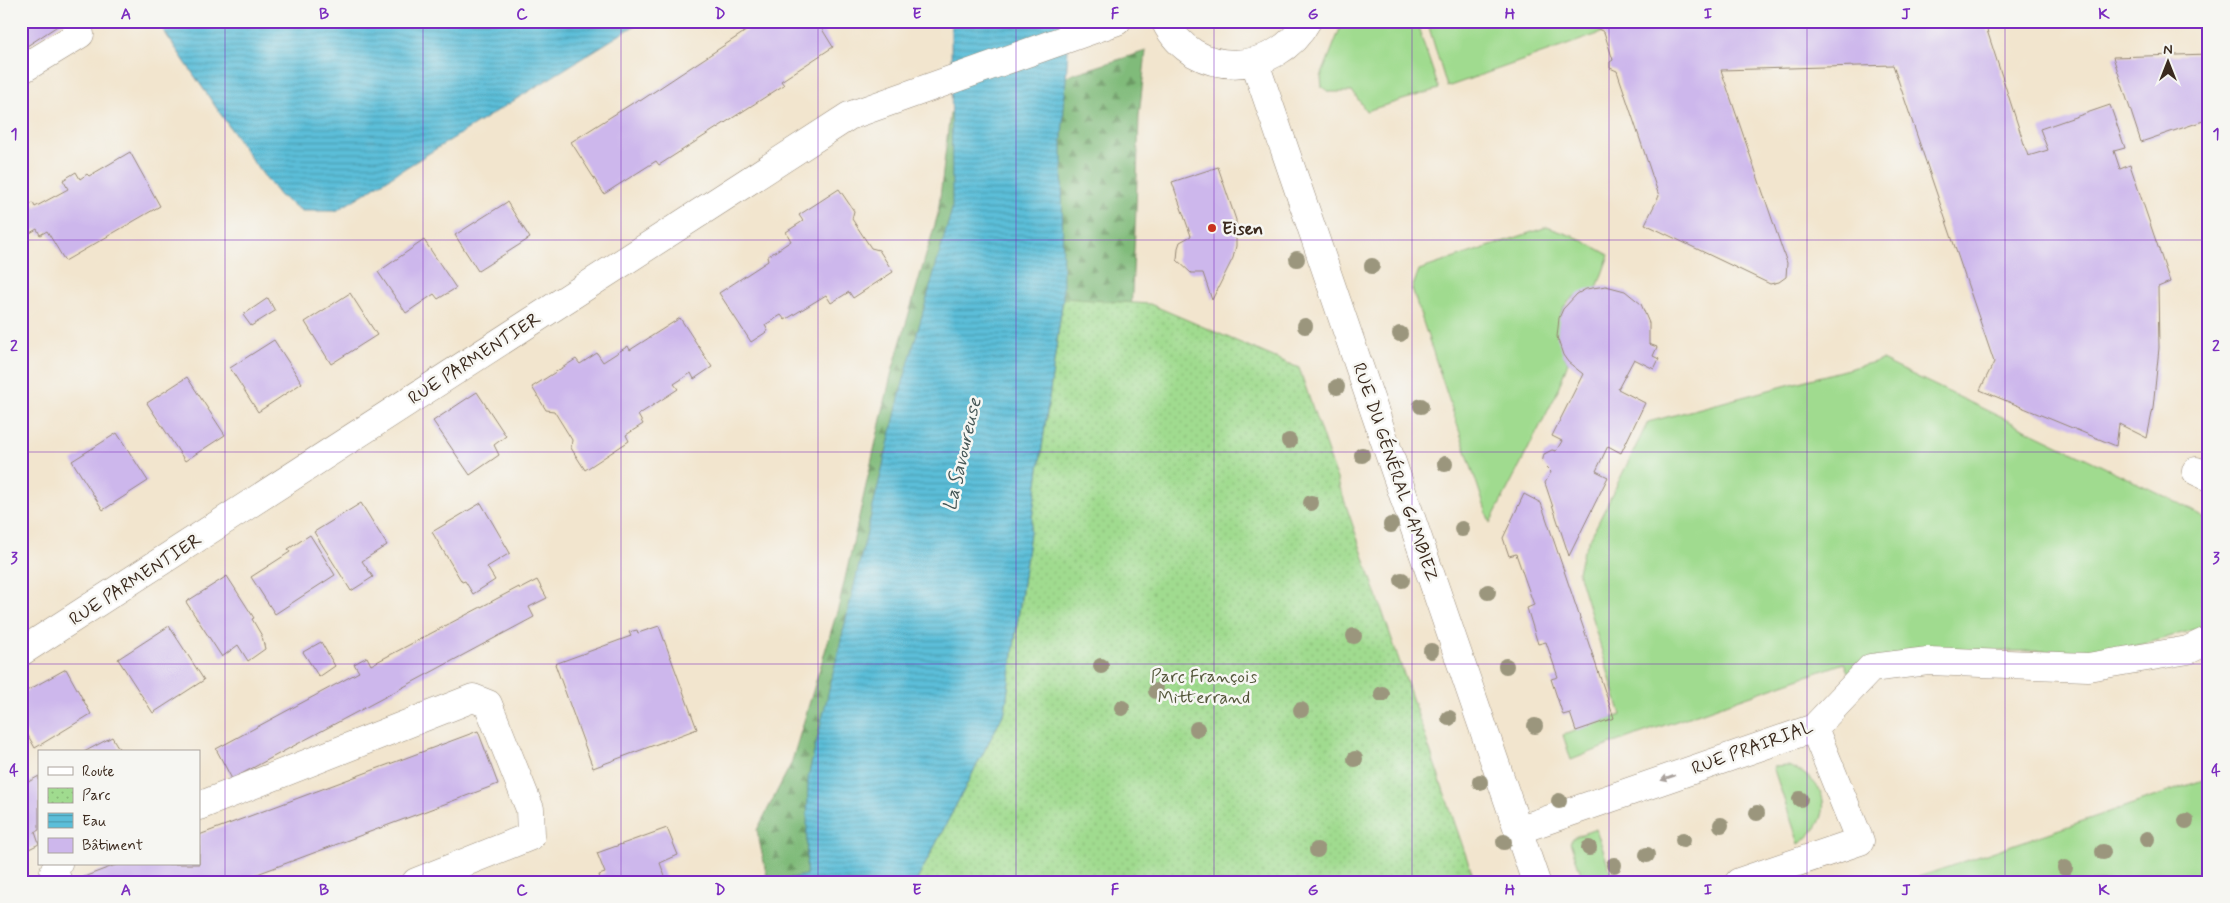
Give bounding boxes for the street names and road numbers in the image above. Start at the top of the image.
street label: RUE PARMENTIER [404,307,546,411]
street label: RUE DU GÉNÉRAL GAMBIEZ [1346,360,1444,585]
street label: RUE PARMENTIER [65,528,207,632]
street label: RUE PRAIRIAL [1688,715,1816,781]

